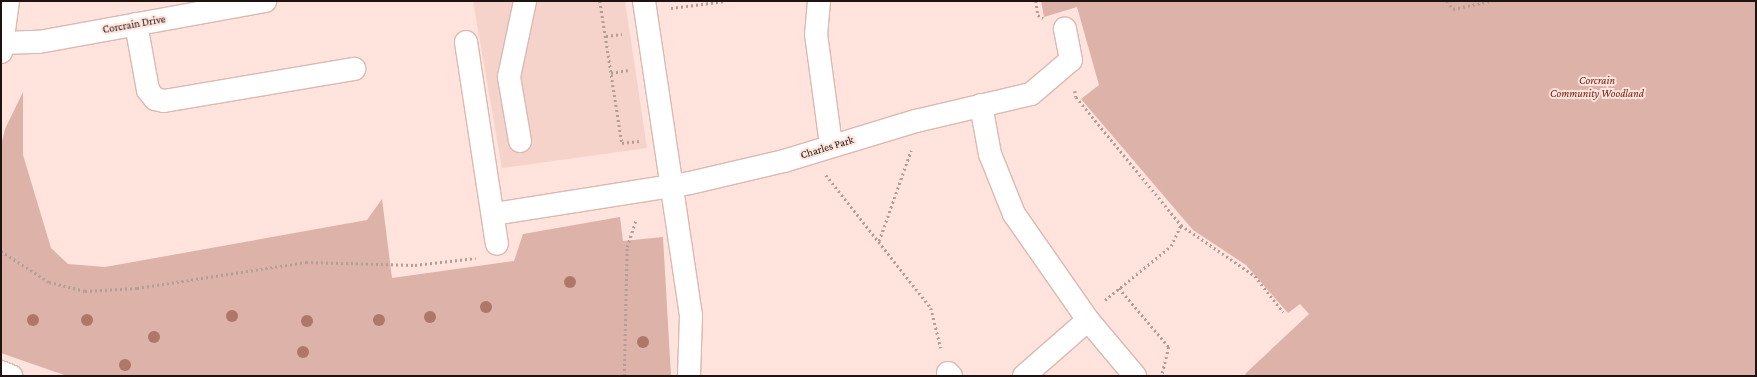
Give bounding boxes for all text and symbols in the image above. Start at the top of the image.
street label: Corcrain Drive [101,12,167,36]
park label: Corcrain Community Woodland [1550,74,1644,100]
street label: Charles Park [799,133,855,161]

